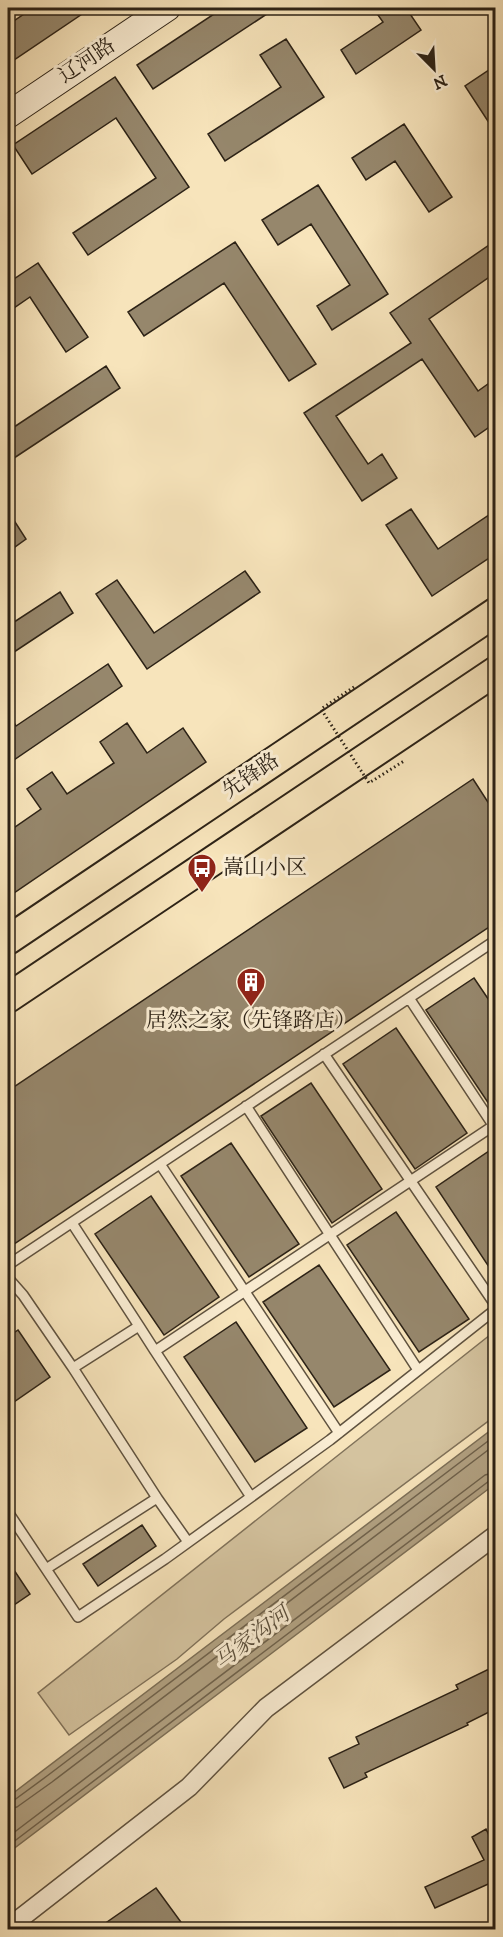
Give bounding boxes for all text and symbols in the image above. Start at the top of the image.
street label: 辽河路 [54,33,120,89]
north arrow [404,39,464,99]
text: N [430,70,450,94]
street label: 先锋路 [218,748,284,804]
bus stop icon: 嵩山小区 [186,852,218,894]
place label: 嵩山小区 [223,855,307,881]
building icon: 居然之家（先锋路店） [235,966,267,1008]
place label: 居然之家（先锋路店） [146,1008,356,1034]
water label: 马家沟河 [209,1598,298,1675]

